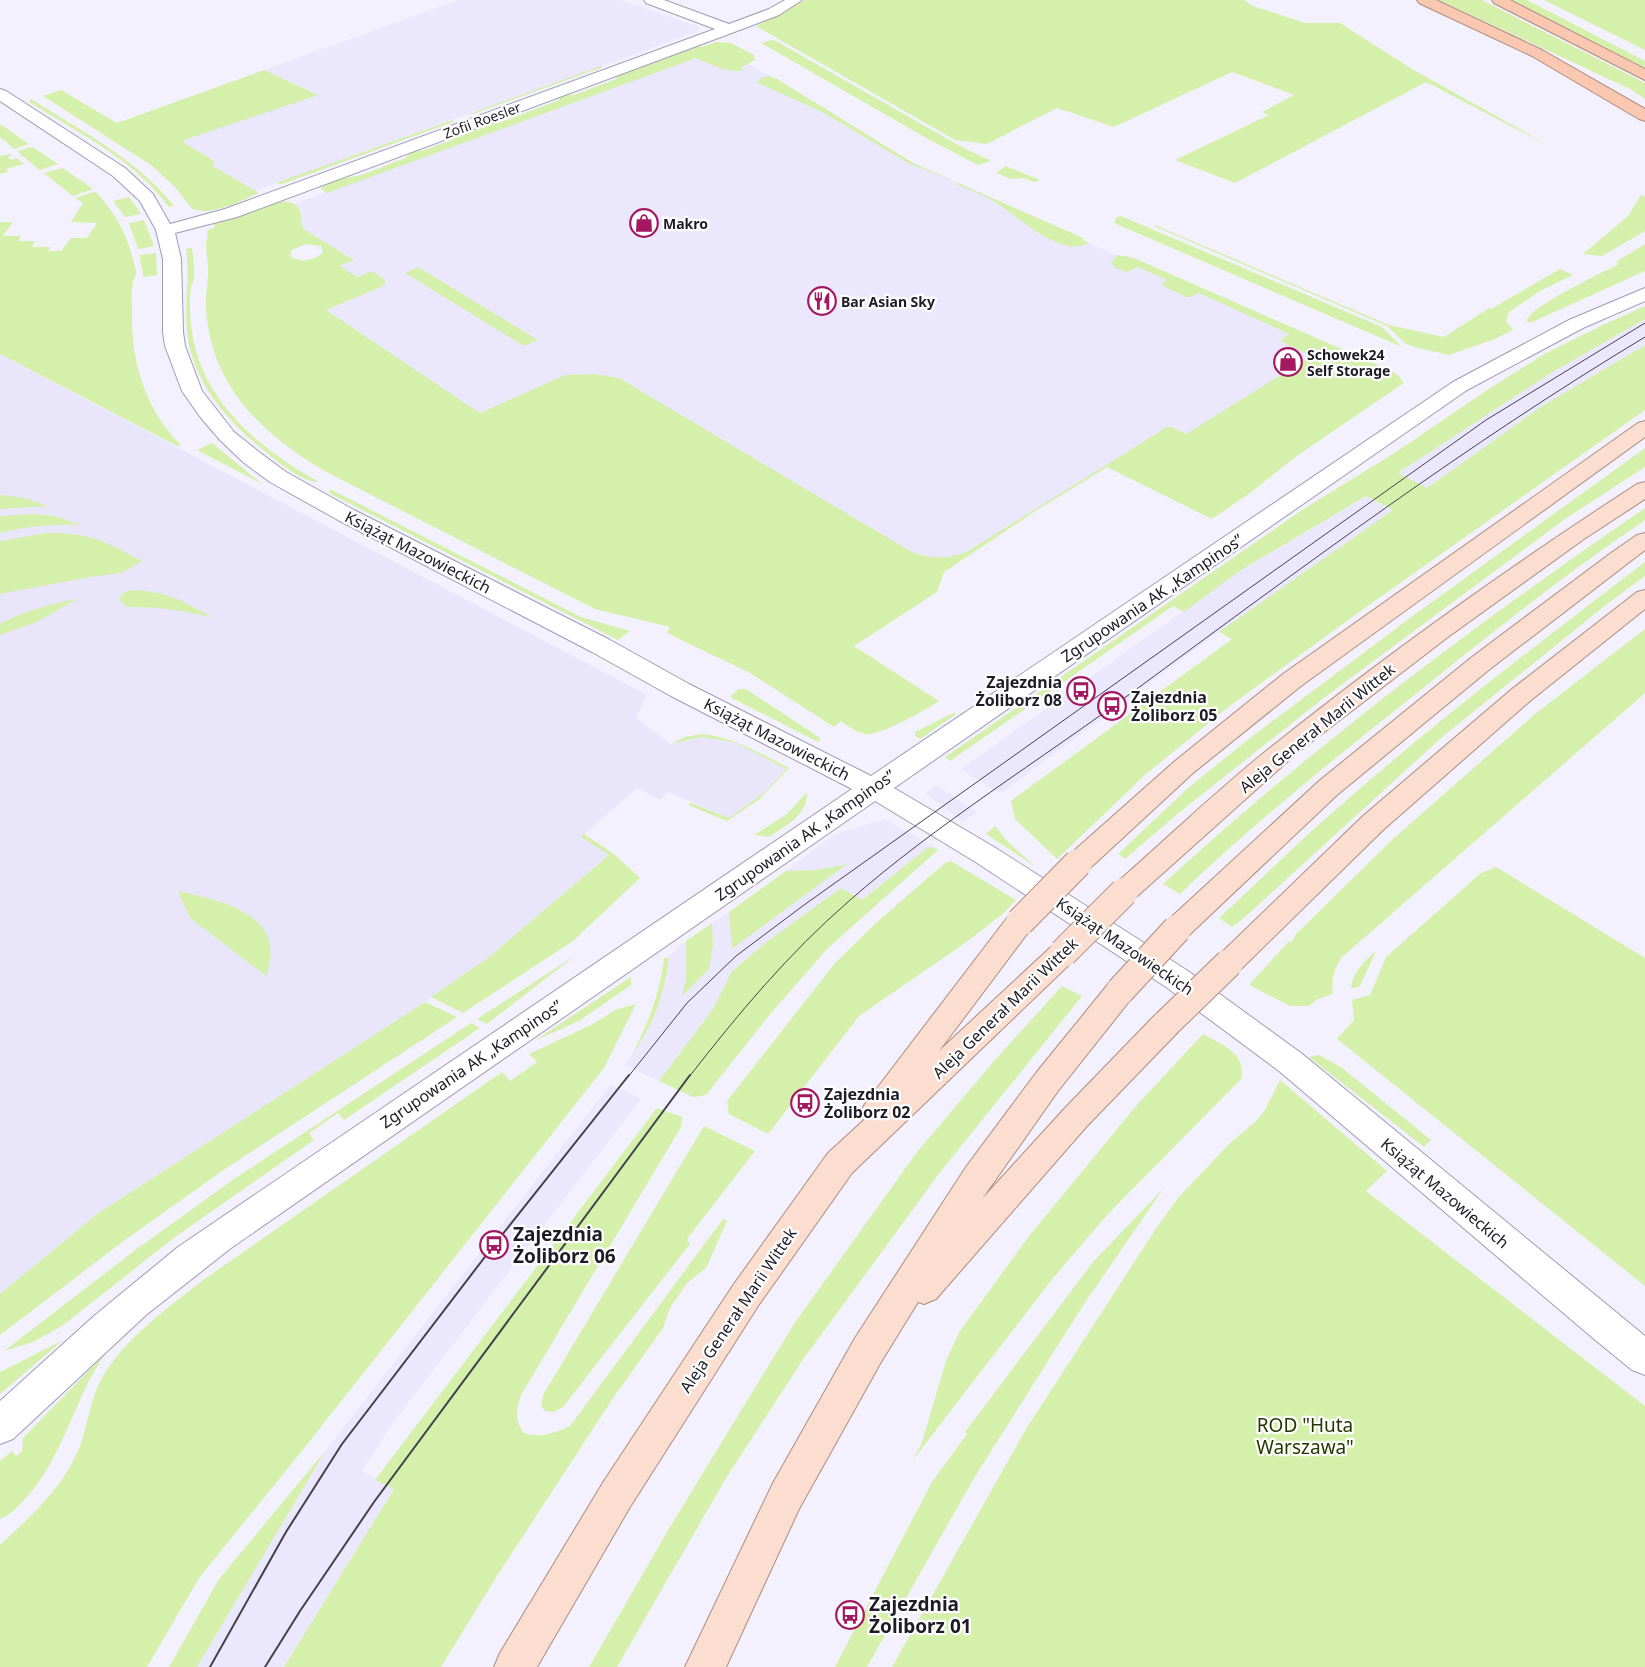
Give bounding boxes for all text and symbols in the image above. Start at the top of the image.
street label: Zofii Roesler [441,97,524,143]
shop icon: Makro [629,208,659,238]
place label: Makro [663,214,708,233]
restaurant icon: Bar Asian Sky [807,286,837,316]
place label: Bar Asian Sky [841,292,935,311]
place label: Schowek24 Self Storage [1307,345,1390,380]
shop icon: Schowek24 Self Storage [1273,347,1303,377]
street label: Książąt Mazowieckich [341,506,495,598]
street label: Zgrupowania AK „Kampinos” [1057,529,1248,667]
street label: Aleja Generał Marii Wittek [1235,658,1400,798]
place label: Zajezdnia Żoliborz 08 [976,671,1062,711]
bus stop icon: Zajezdnia Żoliborz 08 [1066,676,1096,706]
place label: Zajezdnia Żoliborz 05 [1131,686,1217,726]
bus stop icon: Zajezdnia Żoliborz 05 [1097,691,1127,721]
street label: Książąt Mazowieckich [700,693,854,785]
street label: Zgrupowania AK „Kampinos” [711,764,900,906]
street label: Książąt Mazowieckich [1052,892,1198,1000]
street label: Aleja Generał Marii Wittek [927,932,1083,1083]
street label: Zgrupowania AK „Kampinos” [376,995,567,1133]
place label: Zajezdnia Żoliborz 02 [824,1083,910,1123]
bus stop icon: Zajezdnia Żoliborz 02 [790,1088,820,1118]
street label: Książąt Mazowieckich [1376,1133,1514,1253]
place label: Zajezdnia Żoliborz 06 [513,1221,616,1269]
street label: Aleja Generał Marii Wittek [675,1223,802,1397]
bus stop icon: Zajezdnia Żoliborz 06 [479,1230,509,1260]
park label: ROD "Huta Warszawa" [1256,1412,1354,1460]
place label: Zajezdnia Żoliborz 01 [869,1591,972,1639]
bus stop icon: Zajezdnia Żoliborz 01 [835,1600,865,1630]

